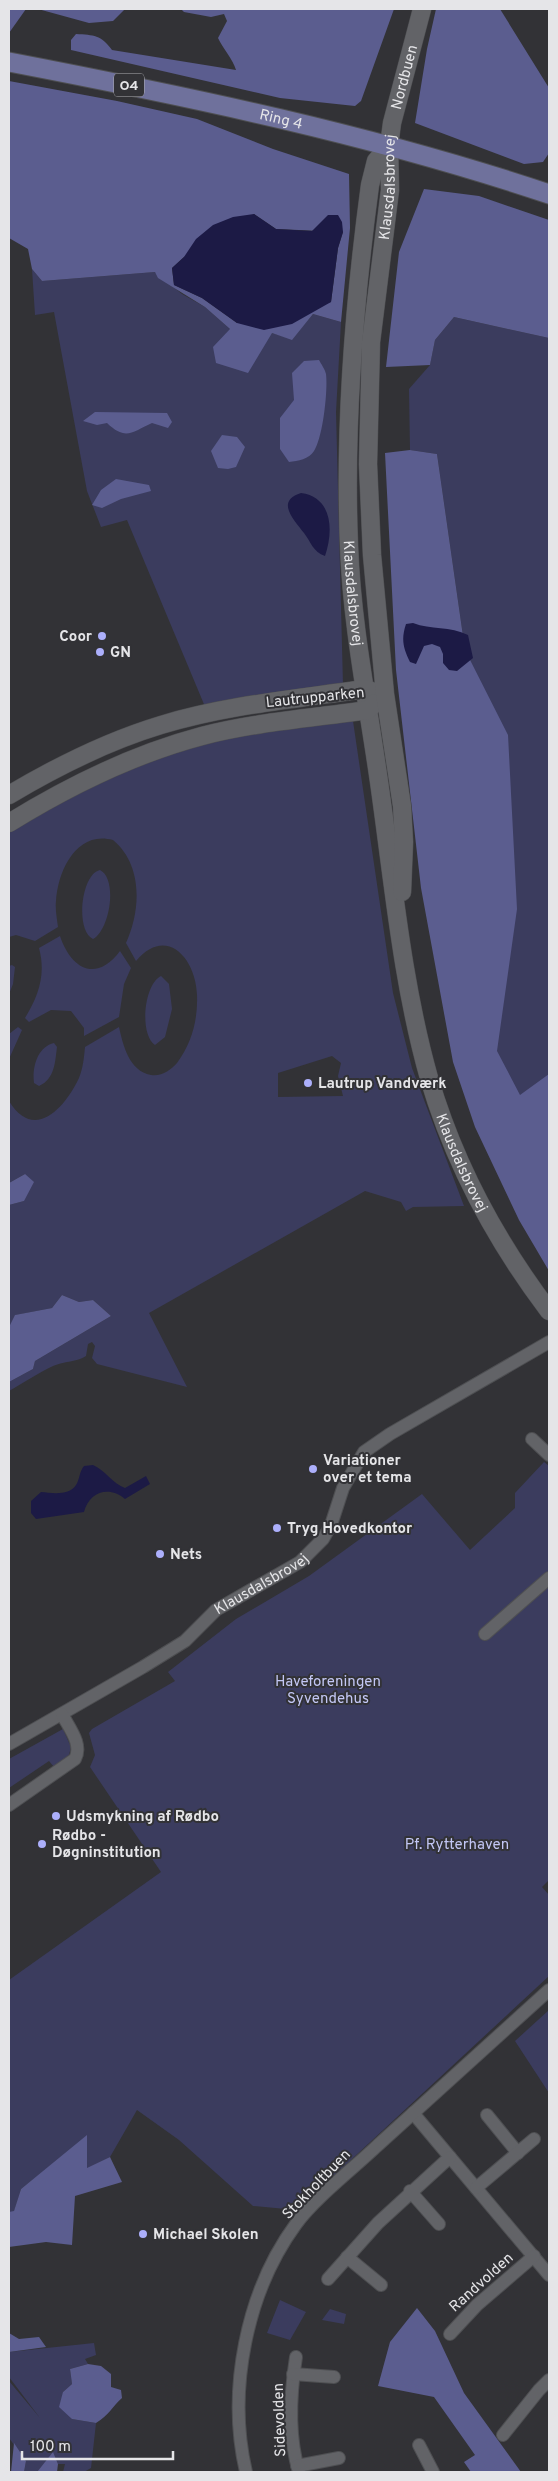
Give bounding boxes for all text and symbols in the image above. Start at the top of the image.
street label: Nordbuen [388,43,423,112]
road number: O4 [114,74,144,96]
street label: Ring 4 [257,106,304,135]
street label: Klausdalsbrovej [376,133,401,241]
street label: Klausdalsbrovej [338,540,366,647]
place label: Coor [59,628,93,647]
marker: Coor [96,630,108,642]
place label: GN [110,644,131,663]
marker: GN [94,646,106,658]
street label: Lautrupparken [265,684,365,713]
place label: Lautrup Vandværk [318,1075,447,1094]
marker: Lautrup Vandværk [302,1077,314,1089]
street label: Klausdalsbrovej [430,1111,491,1216]
place label: Variationer over et tema [323,1452,412,1488]
marker: Variationer over et tema [307,1463,319,1475]
place label: Tryg Hovedkontor [287,1520,413,1539]
marker: Tryg Hovedkontor [271,1522,283,1534]
place label: Nets [170,1546,202,1565]
marker: Nets [154,1548,166,1560]
street label: Klausdalsbrovej [211,1550,314,1620]
park label: Haveforeningen Syvendehus [275,1673,381,1709]
place label: Udsmykning af Rødbo [66,1808,219,1827]
marker: Udsmykning af Rødbo [50,1810,62,1822]
place label: Rødbo - Døgninstitution [52,1827,161,1863]
park label: Pf. Rytterhaven [405,1836,509,1855]
marker: Rødbo - Døgninstitution [36,1838,48,1850]
street label: Stokholtbuen [279,2146,355,2224]
place label: Michael Skolen [153,2226,259,2245]
marker: Michael Skolen [137,2228,149,2240]
street label: Randvolden [446,2249,518,2317]
street label: Sidevolden [270,2383,291,2457]
scale bar [22,2428,174,2460]
text: 100 m [30,2438,71,2457]

